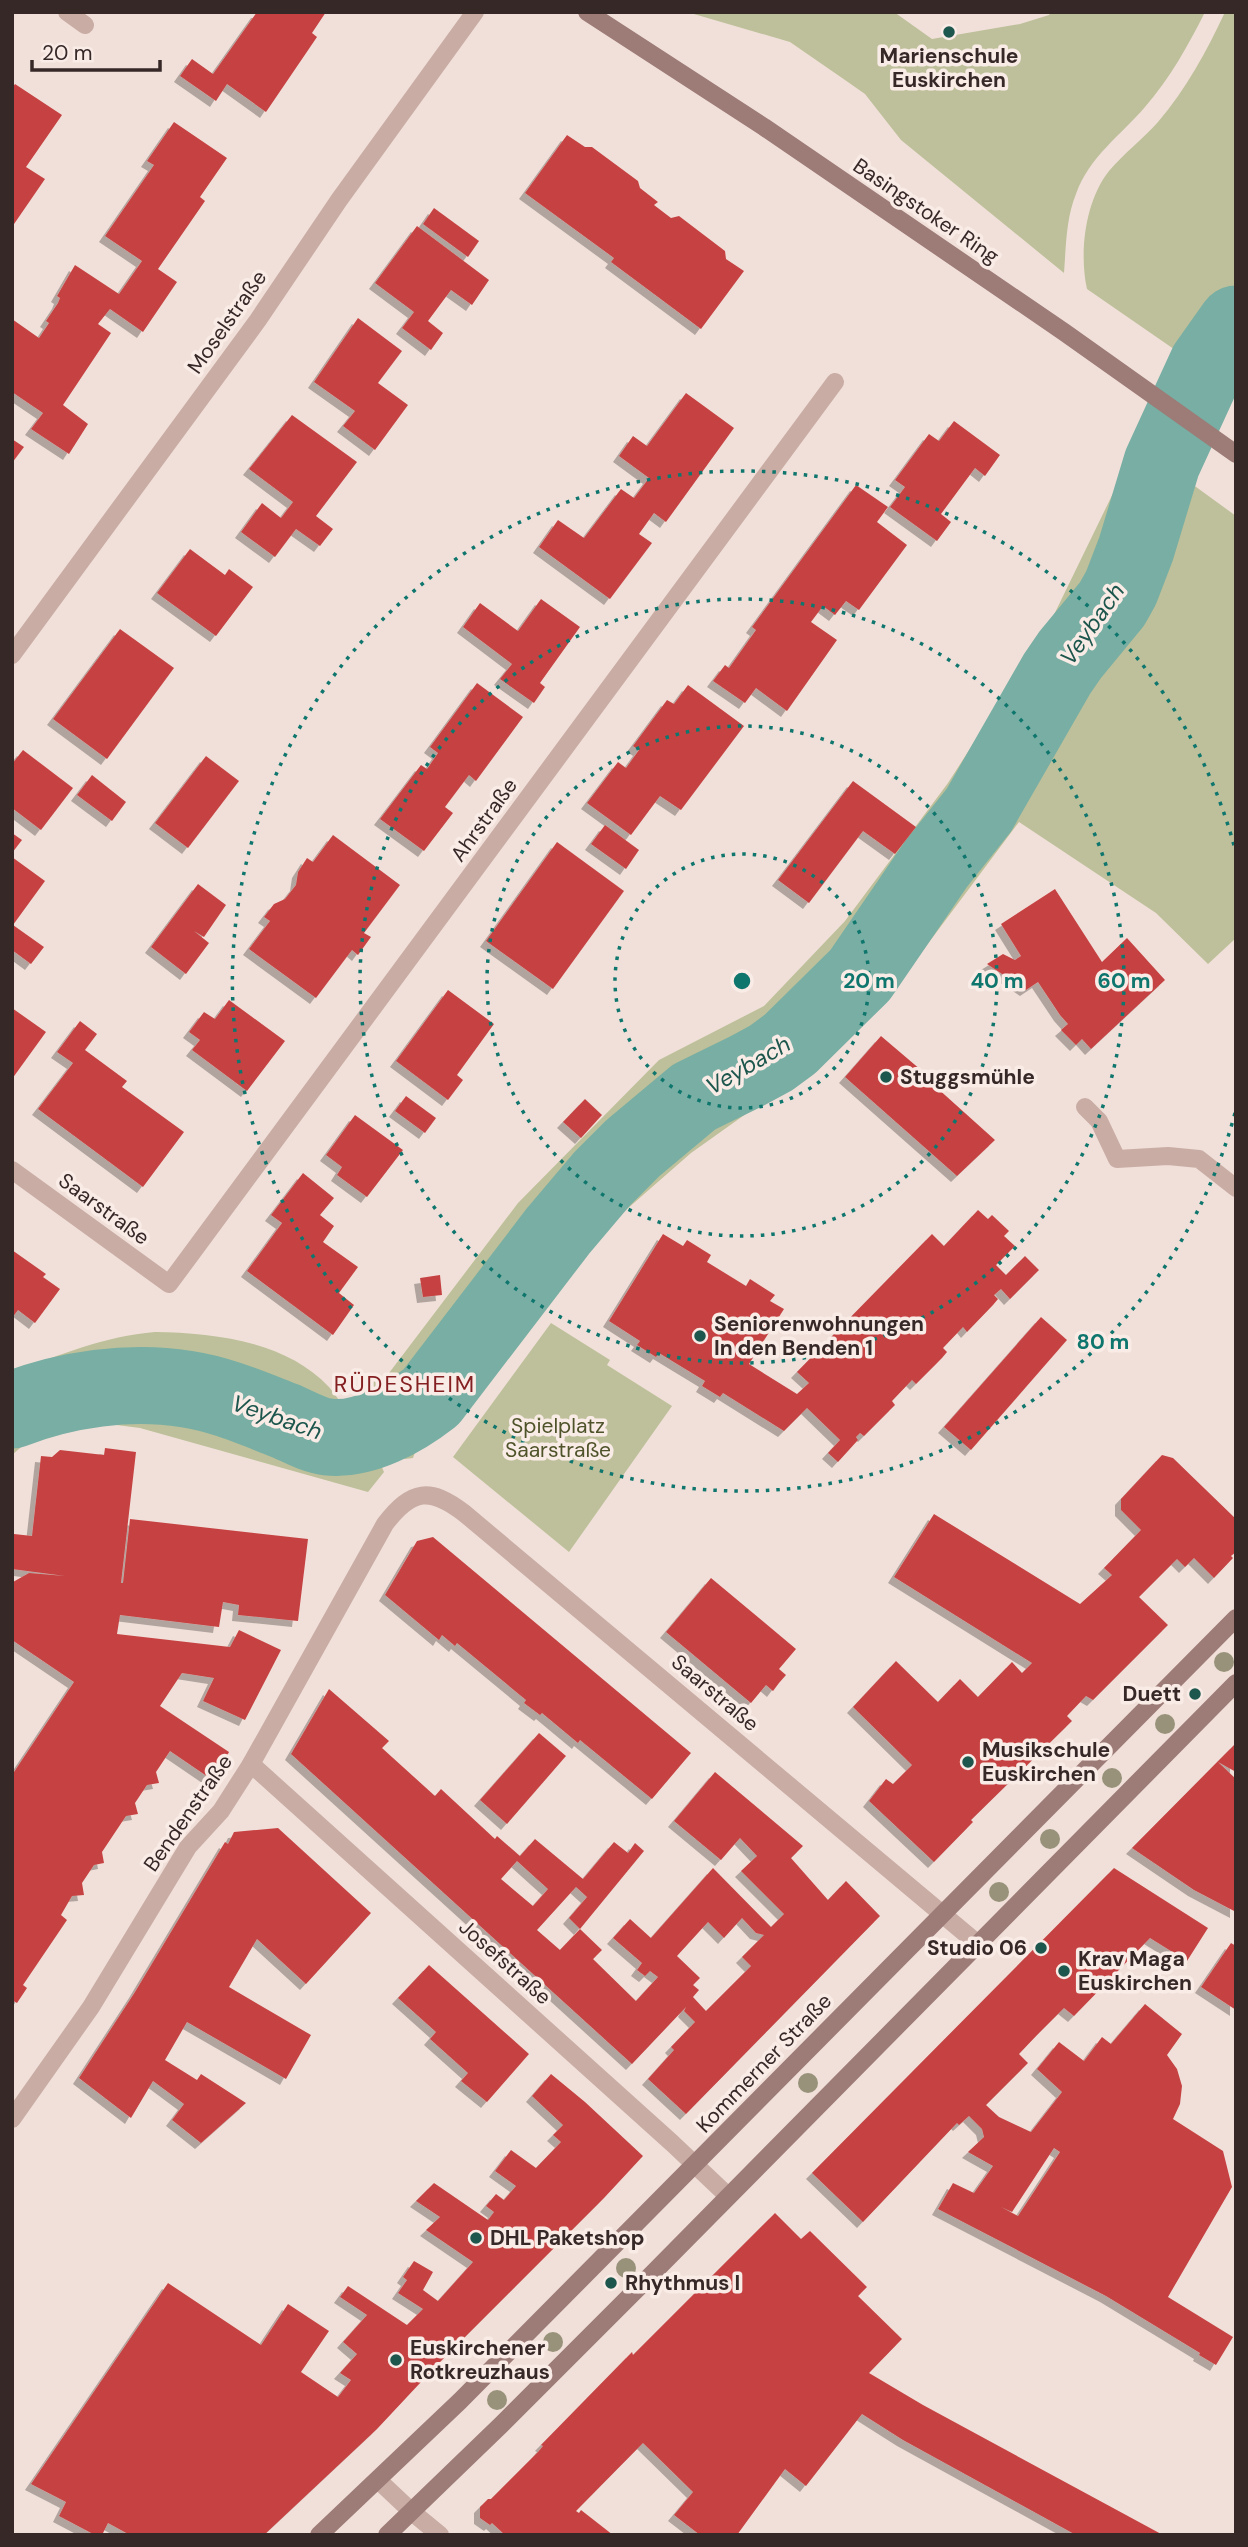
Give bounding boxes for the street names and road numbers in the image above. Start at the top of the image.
street label: Basingstoker Ring [848,152,1005,270]
street label: Moselstraße [181,265,273,379]
street label: Ahrstraße [444,773,524,867]
street label: Saarstraße [53,1167,155,1251]
street label: Saarstraße [665,1648,765,1738]
street label: Bendenstraße [137,1749,239,1877]
street label: Josefstraße [453,1913,557,2011]
street label: Kommerner Straße [690,1987,838,2139]

